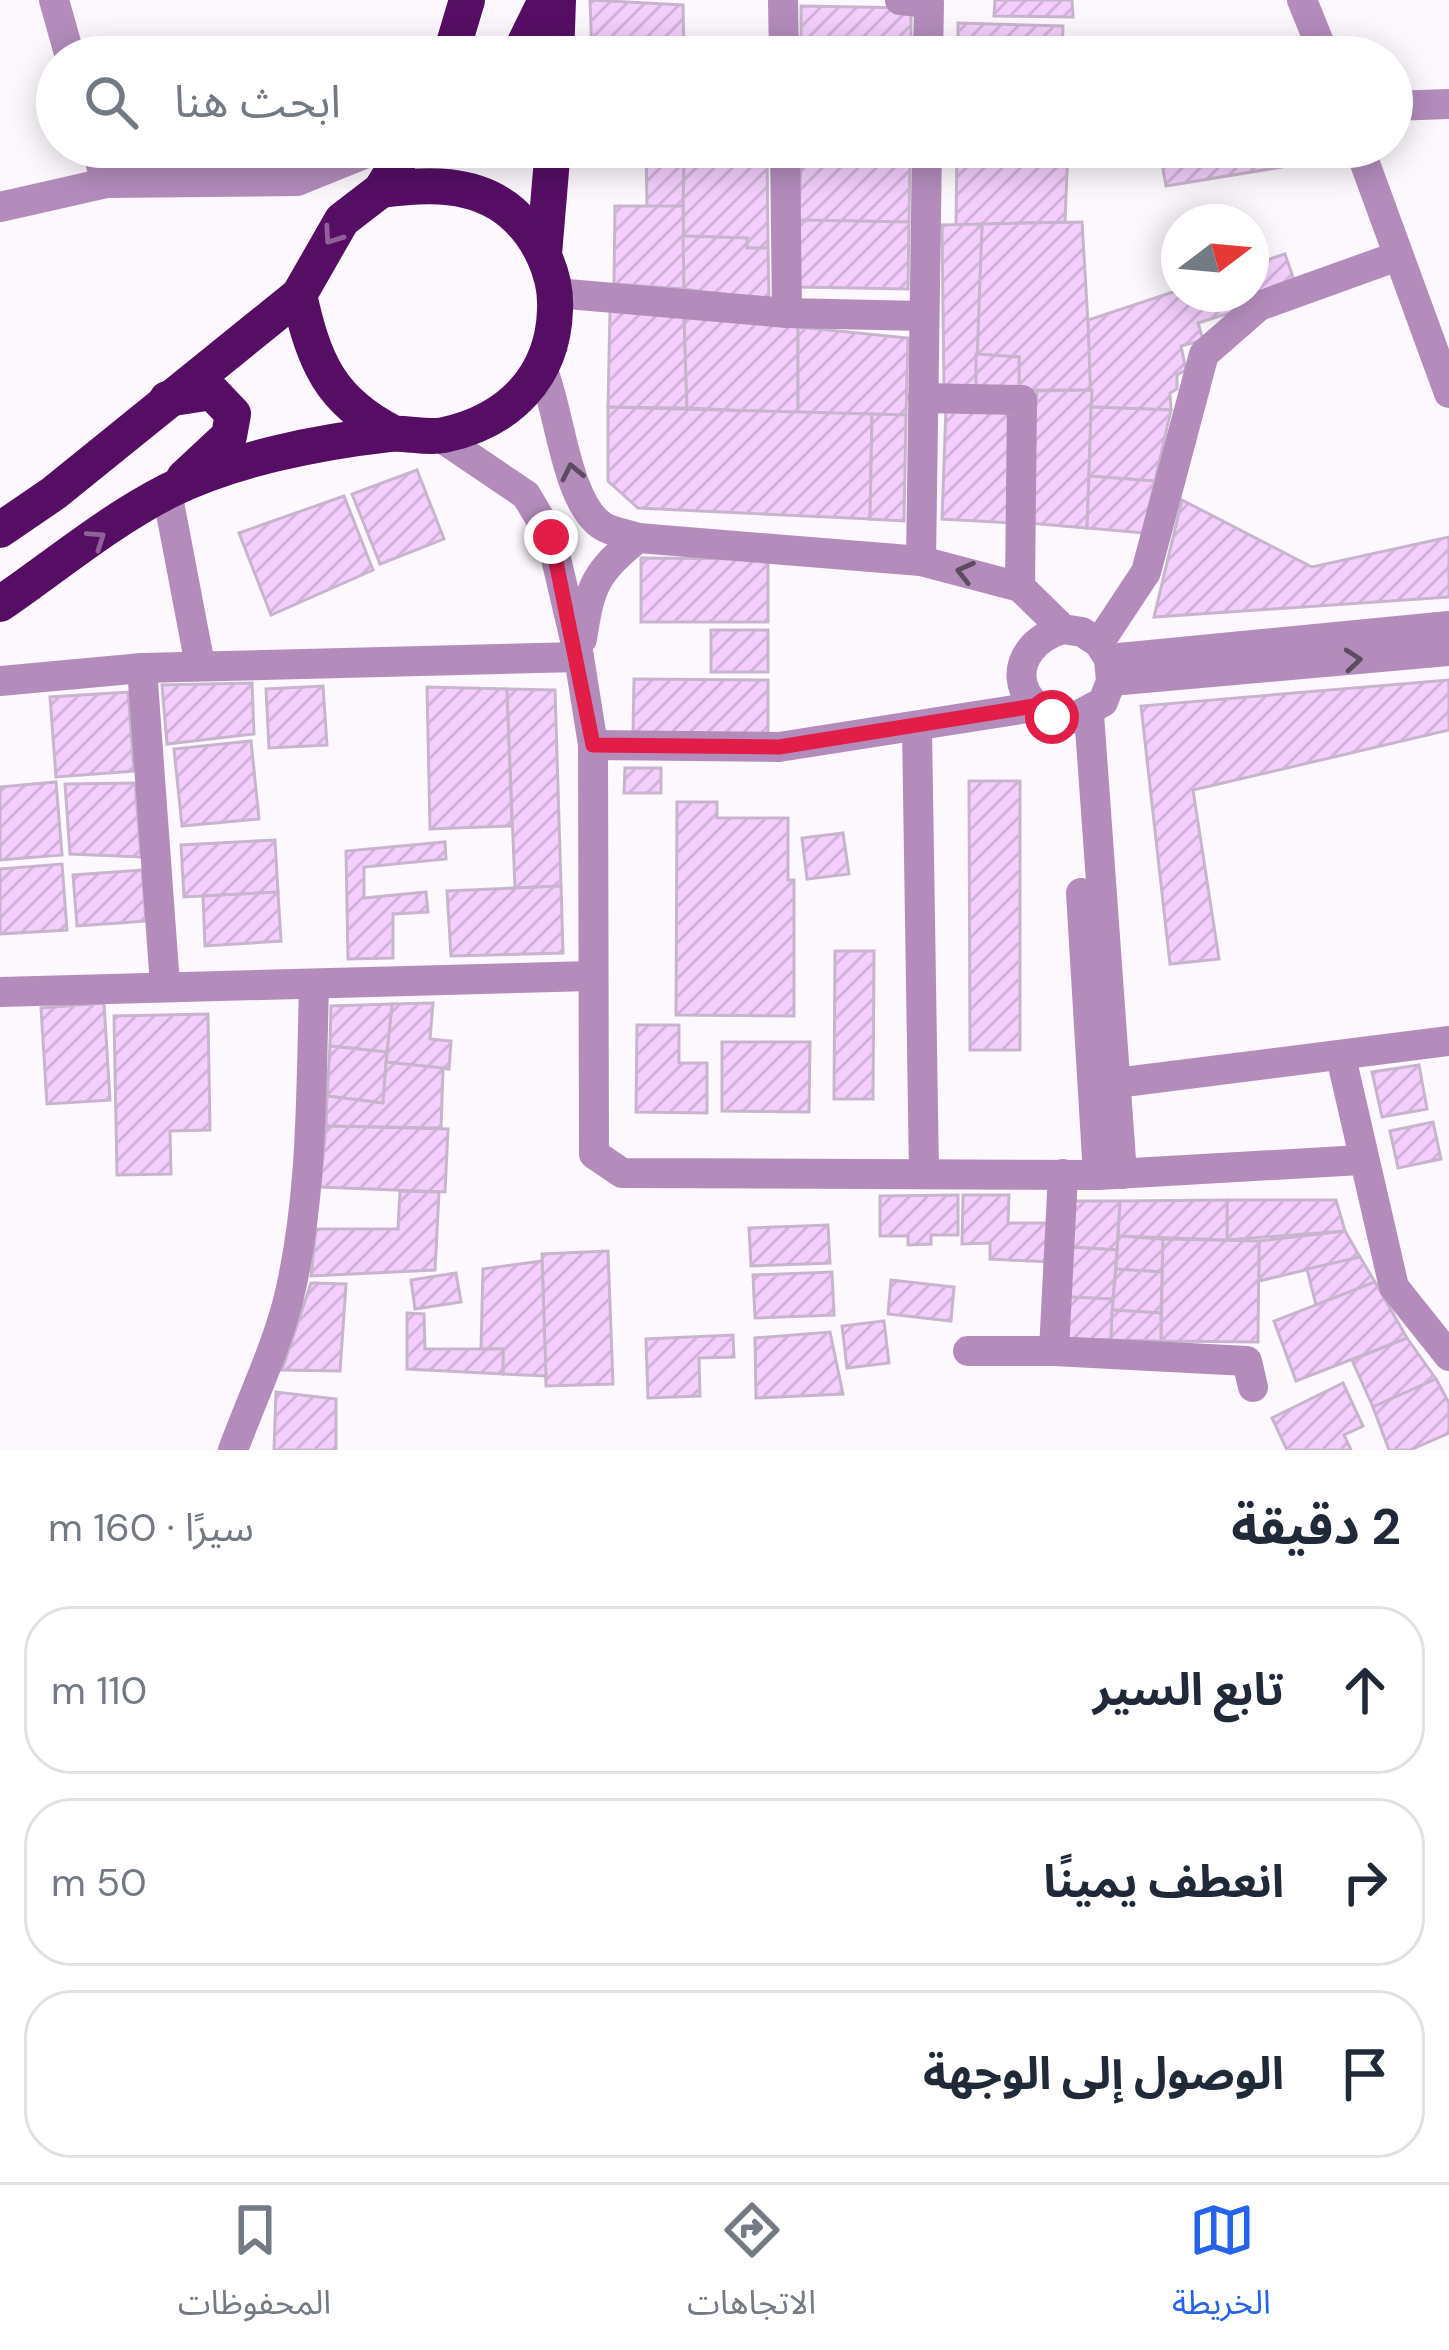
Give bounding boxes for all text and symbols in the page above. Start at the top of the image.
search box [36,36,1413,168]
icon: search [78,69,144,135]
text: ابحث هنا [174,72,341,131]
north arrow [1161,204,1269,312]
one-way arrow [324,223,346,244]
one-way arrow [561,462,586,482]
route end [524,510,578,564]
one-way arrow [84,531,106,553]
one-way arrow [956,562,976,587]
one-way arrow [1344,647,1363,673]
route start [1025,690,1079,744]
text: 2 دقيقة [1231,1493,1401,1560]
text: سيرًا · 160 m [48,1502,254,1553]
icon: ahead [1332,1657,1398,1723]
text: تابع السير [1093,1660,1284,1719]
text: 110 m [51,1665,147,1716]
icon: right [1332,1849,1398,1915]
text: انعطف يمينًا [1043,1852,1284,1911]
text: 50 m [51,1857,147,1908]
icon: arrive [1332,2041,1398,2107]
text: الوصول إلى الوجهة [923,2044,1284,2103]
tab: المحفوظات [178,2197,331,2338]
tab: الاتجاهات [687,2197,816,2338]
tab: الخريطة [1172,2197,1271,2338]

